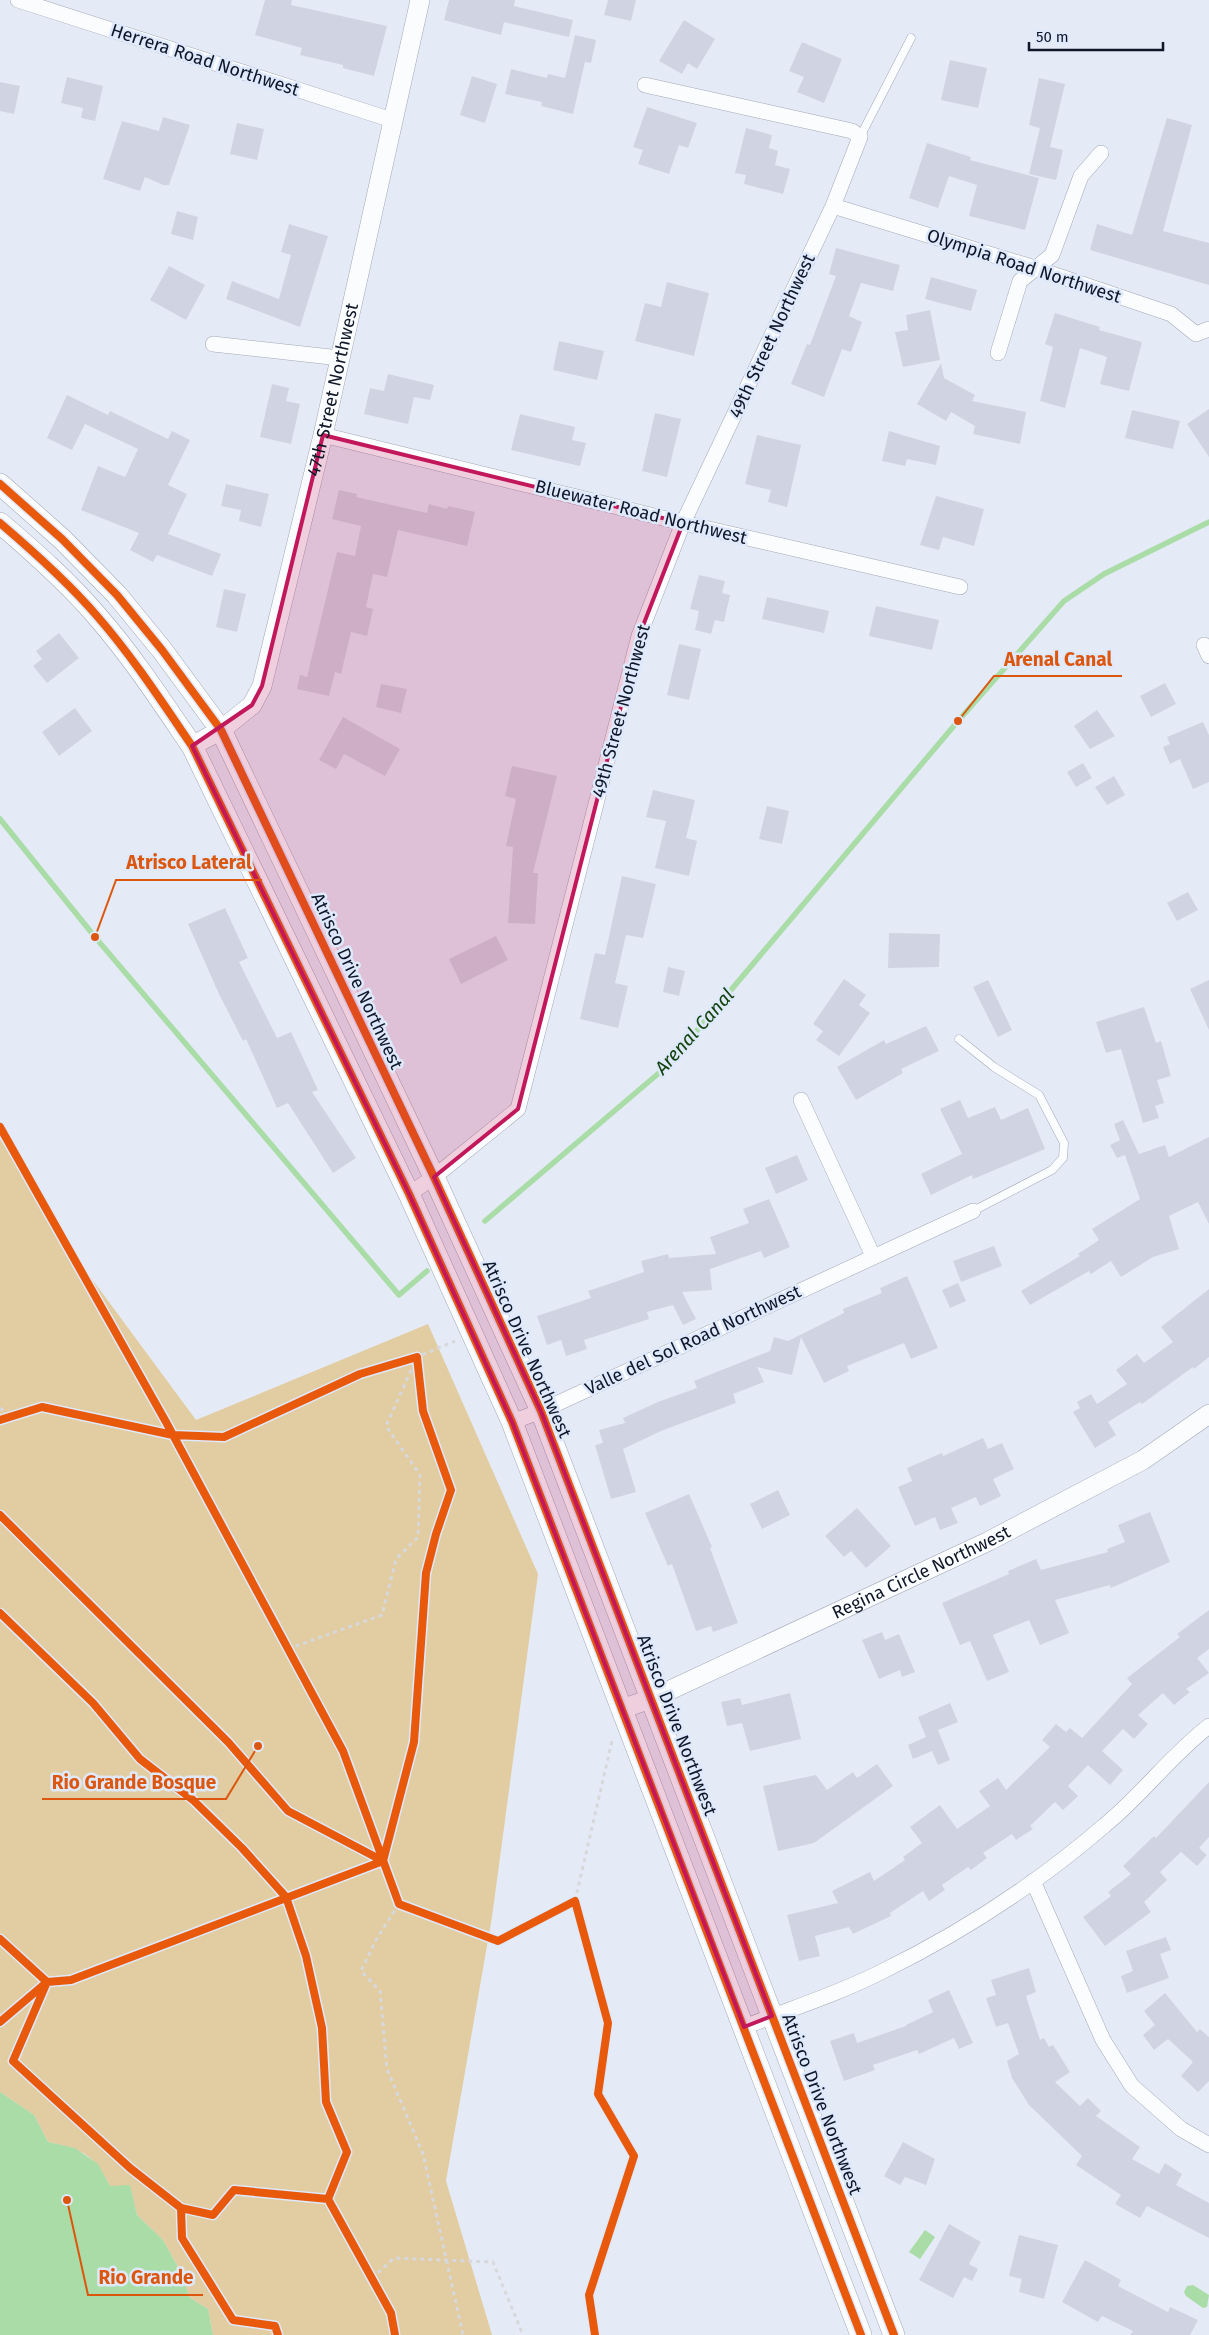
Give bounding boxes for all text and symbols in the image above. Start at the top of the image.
street label: Herrera Road Northwest [108,19,302,101]
scale bar [1029,20,1163,52]
text: 50 m [1036,28,1069,46]
street label: Olympia Road Northwest [924,224,1124,308]
street label: 49th Street Northwest [724,250,820,422]
street label: 47th Street Northwest [302,301,363,479]
street label: Bluewater Road Northwest [533,475,750,549]
street label: 49th Street Northwest [587,621,655,800]
callout: Arenal Canal [994,642,1122,676]
text: Arenal Canal [1003,648,1112,671]
callout: Atrisco Lateral [116,846,262,880]
text: Atrisco Lateral [125,851,252,874]
street label: Atrisco Drive Northwest [306,889,408,1073]
water label: Arenal Canal [649,984,739,1080]
street label: Atrisco Drive Northwest [478,1257,576,1442]
street label: Valle del Sol Road Northwest [582,1280,805,1400]
street label: Regina Circle Northwest [829,1521,1014,1624]
street label: Atrisco Drive Northwest [632,1631,722,1819]
callout: Rio Grande Bosque [42,1765,226,1799]
text: Rio Grande Bosque [52,1771,216,1794]
street label: Atrisco Drive Northwest [777,2010,867,2198]
callout: Rio Grande [88,2261,203,2295]
text: Rio Grande [98,2266,194,2289]

